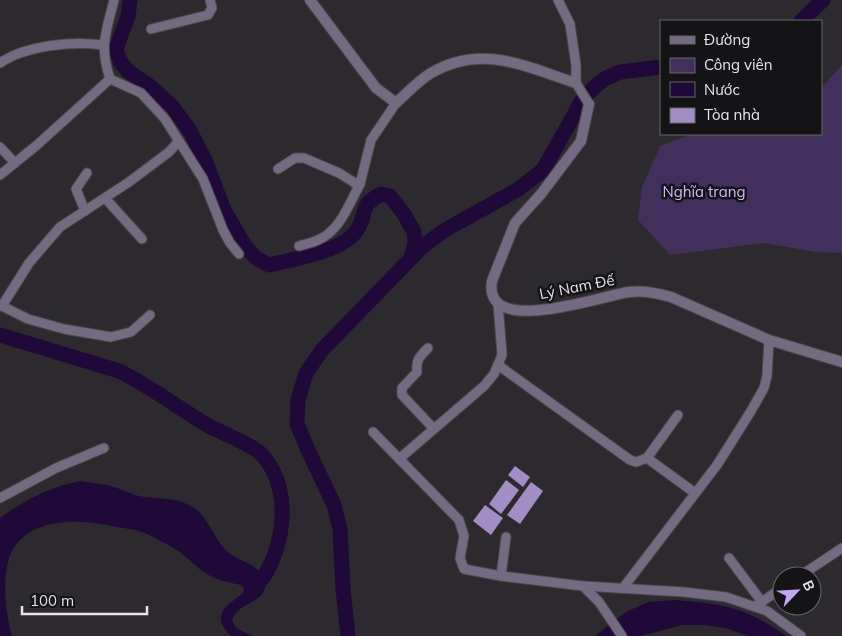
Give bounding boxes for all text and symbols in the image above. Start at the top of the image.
legend [660,20,822,135]
text: Đường [704,30,750,49]
text: Công viên [704,55,773,74]
text: Nước [704,80,740,99]
text: Tòa nhà [704,105,760,124]
park label: Nghĩa trang [663,182,745,201]
street label: Lý Nam Đế [538,270,617,303]
north arrow [772,566,822,616]
text: B [799,577,819,594]
scale bar [22,584,148,616]
text: 100 m [30,591,74,610]

